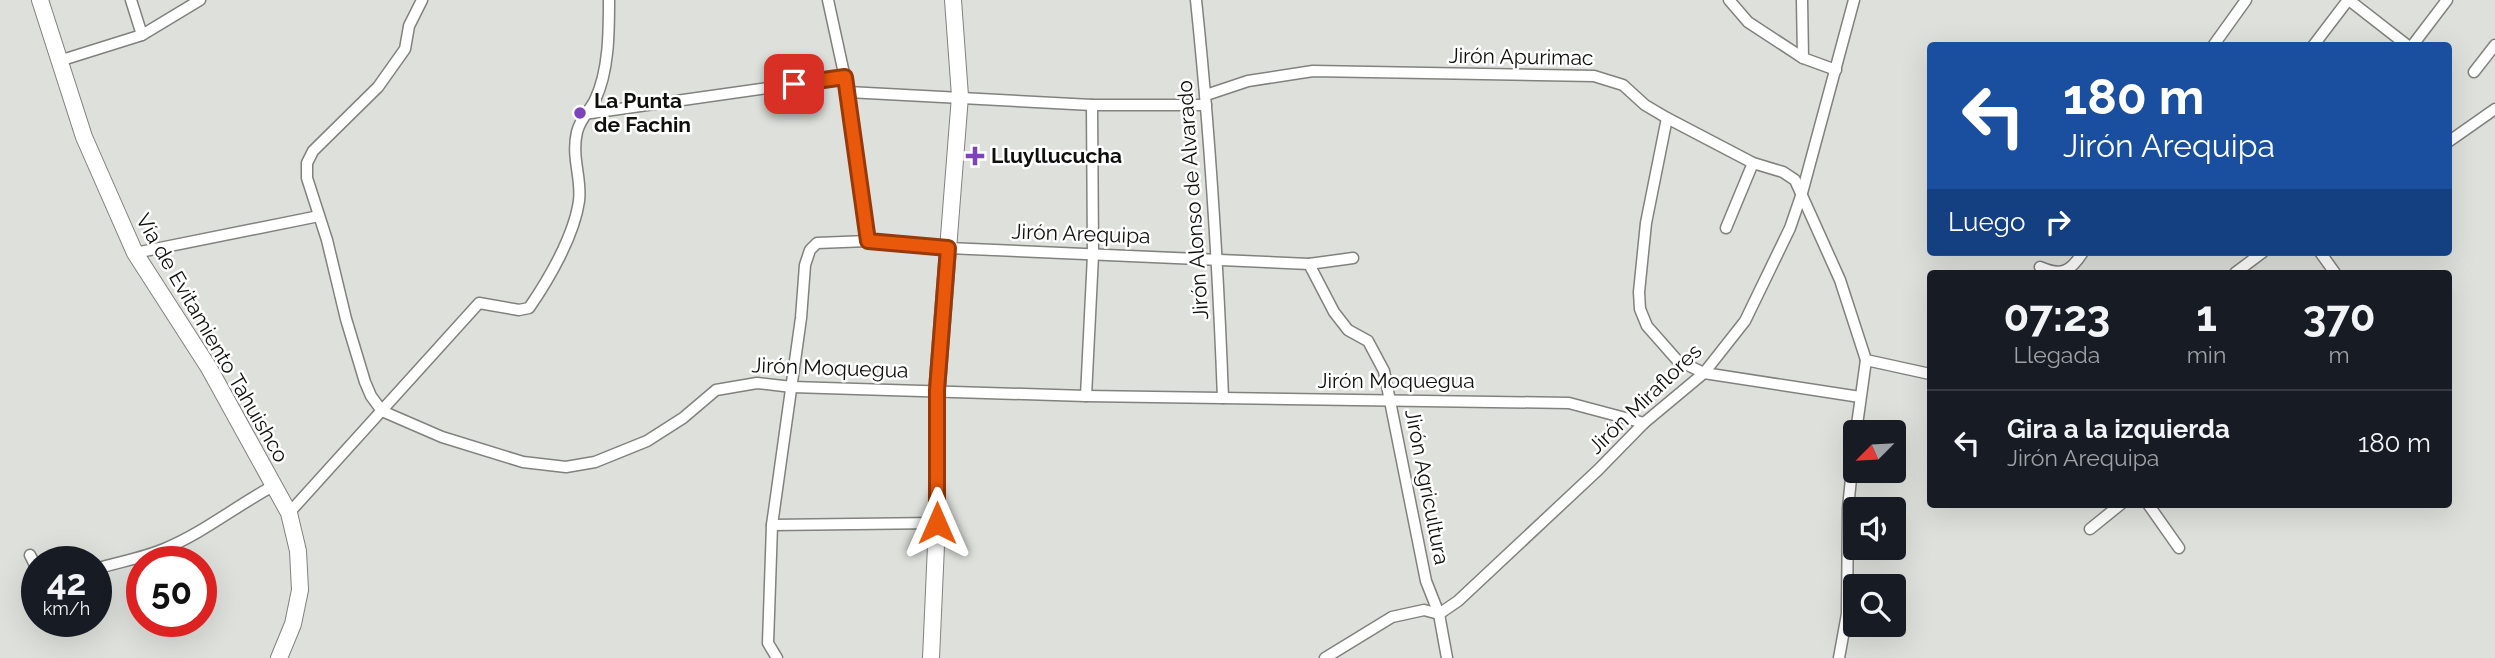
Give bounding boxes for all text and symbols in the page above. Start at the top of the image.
street label: Jirón Apurimac [1448,43,1594,70]
pin [764,54,824,114]
icon: arrive [775,65,813,103]
text: 180 m [2063,68,2204,125]
icon: left [1948,70,2039,161]
street label: Jirón Alonso de Alvarado [1172,79,1213,321]
place label: La Punta de Fachin [594,88,691,137]
marker: La Punta de Fachin [572,105,588,121]
text: Jirón Arequipa [2063,127,2275,164]
place label: Lluyllucucha [991,143,1122,168]
marker: Lluyllucucha [965,146,985,166]
icon: right [2039,203,2077,241]
text: Luego [1948,207,2025,237]
street label: Vía de Evitamiento Tahuishco [131,209,294,467]
street label: Jirón Arequipa [1011,219,1151,248]
text: 07:23 [2003,292,2110,341]
text: 1 [2196,292,2217,341]
text: 370 [2303,292,2376,341]
street label: Jirón Miraflores [1583,338,1706,459]
text: Llegada [2013,341,2100,368]
text: min [2187,341,2226,368]
text: m [2329,341,2350,368]
street label: Jirón Moquegua [751,352,909,383]
street label: Jirón Moquegua [1317,368,1475,393]
street label: Jirón Agricultura [1400,407,1455,567]
text: Gira a la izquierda [2007,414,2230,444]
north arrow [1843,420,1906,483]
map controls [1843,420,1906,637]
icon: left [1948,424,1986,462]
text: 180 m [2358,428,2431,458]
text: Jirón Arequipa [2007,444,2159,471]
position arrow [900,486,974,560]
button: sound [1843,497,1906,560]
speed limit sign: 50 [126,546,217,637]
text: 42 [47,562,86,603]
button: search [1843,574,1906,637]
text: km/h [43,598,90,619]

